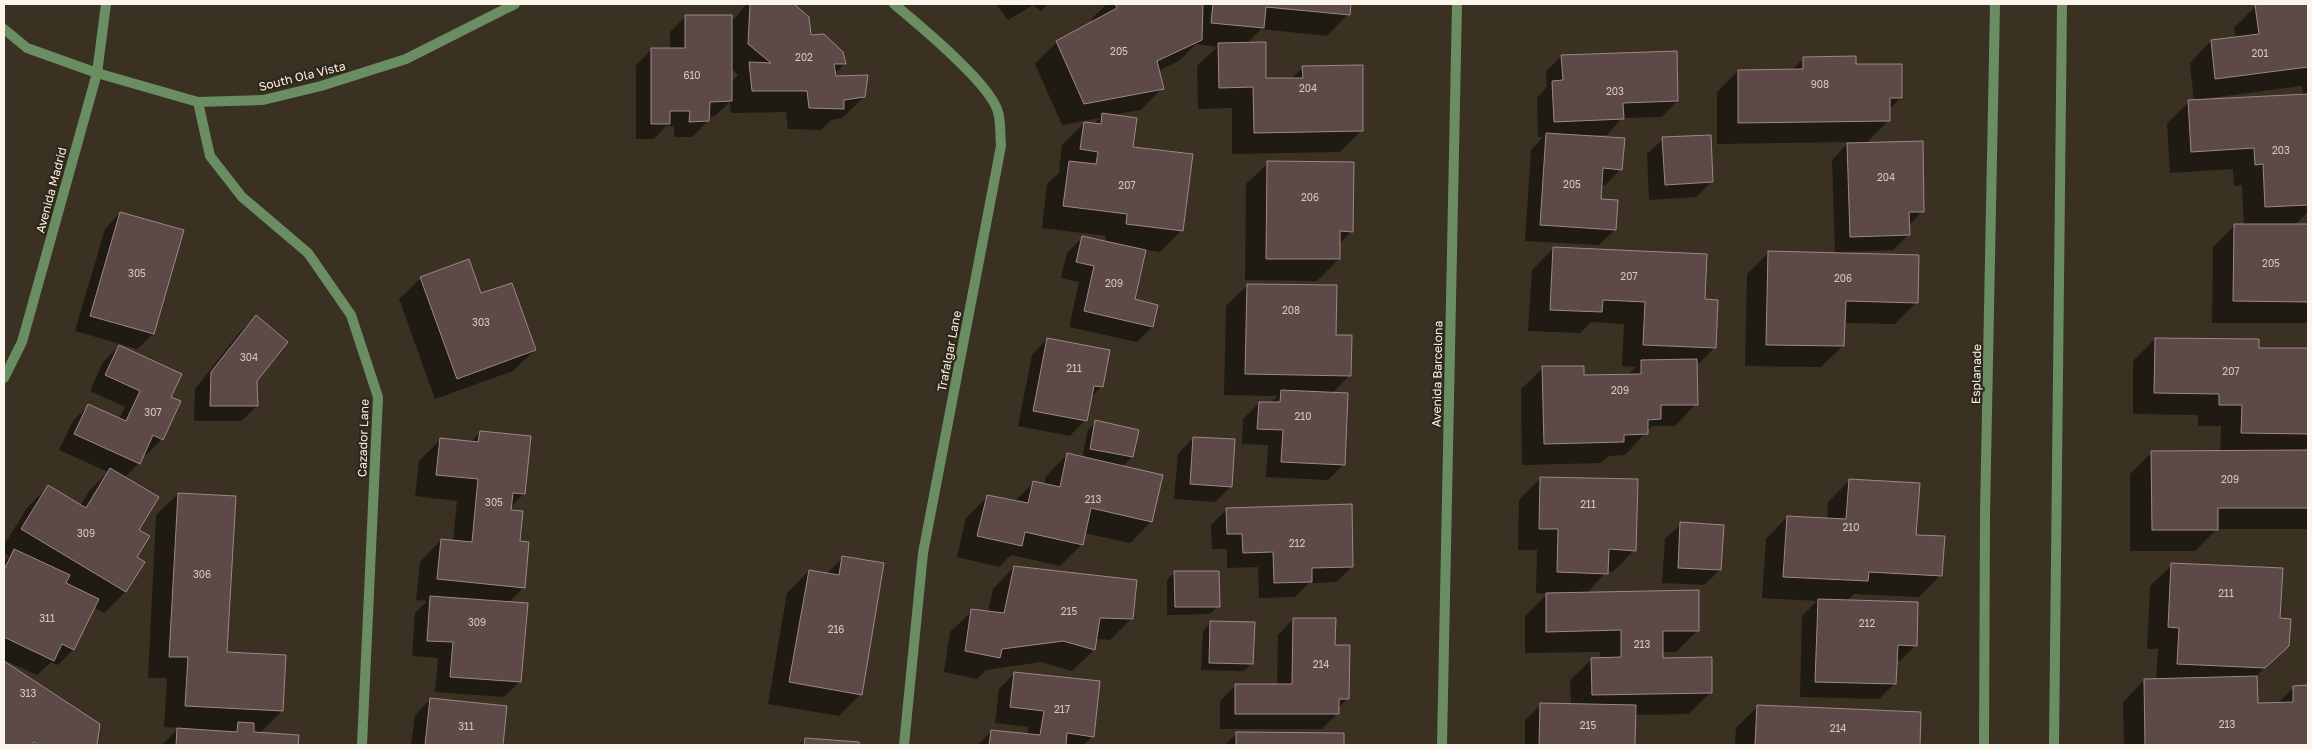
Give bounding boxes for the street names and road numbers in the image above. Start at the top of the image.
street label: South Ola Vista [257,58,347,94]
street label: Avenida Madrid [32,145,70,235]
street label: Trafalgar Lane [934,309,964,393]
street label: Avenida Barcelona [1429,321,1445,427]
street label: Esplanade [1968,344,1984,404]
street label: Cazador Lane [354,399,372,477]

